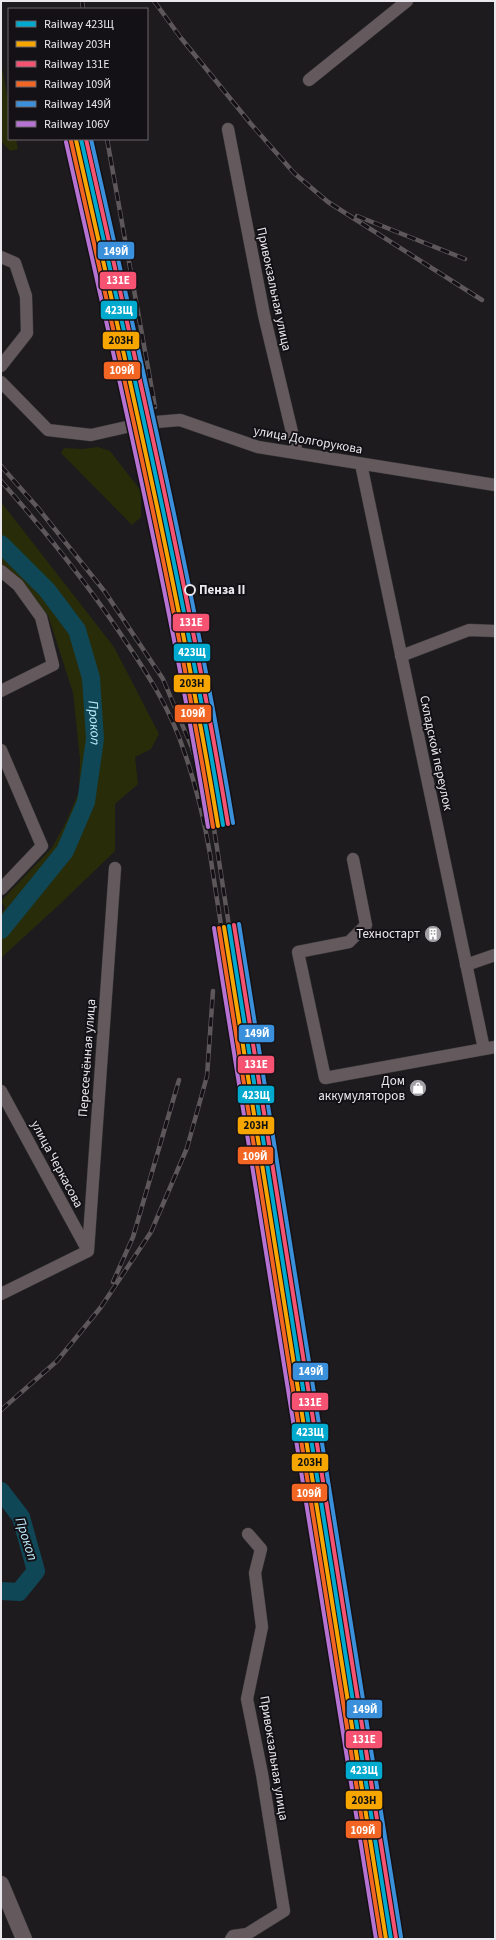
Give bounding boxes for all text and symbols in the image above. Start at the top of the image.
legend [8,8,148,140]
text: Railway 423Щ [44,16,114,33]
text: Railway 203Н [44,36,111,53]
text: Railway 131Е [44,56,110,73]
text: Railway 109Й [44,76,111,93]
text: Railway 149Й [44,96,111,113]
text: Railway 106У [44,116,110,133]
street label: Привокзальная улица [252,225,296,353]
line badge: 149Й [97,241,135,260]
text: 149Й [104,244,128,259]
line badge: 131Е [99,271,137,290]
text: 131Е [106,273,130,288]
line badge: 423Щ [100,300,138,320]
text: 423Щ [105,303,134,318]
line badge: 203Н [102,331,140,350]
text: 203Н [109,333,133,348]
line badge: 109Й [103,361,141,380]
text: 109Й [110,363,134,378]
street label: улица Долгорукова [252,422,364,458]
place label: Пенза II [199,581,245,599]
marker: Пенза II [184,584,196,596]
line badge: 131Е [172,613,210,632]
text: 131Е [179,615,203,630]
line badge: 423Щ [173,643,211,662]
text: 423Щ [178,645,207,660]
line badge: 203Н [173,674,211,693]
text: 203Н [180,676,204,691]
street label: Складской переулок [415,694,457,813]
water label: Прокоп [83,700,105,746]
line badge: 109Й [174,704,212,723]
text: 109Й [181,706,205,721]
building icon: Техностарт [423,924,443,944]
place label: Техностарт [356,925,420,943]
street label: Пересечённая улица [74,998,100,1118]
line badge: 149Й [238,1024,275,1043]
text: 149Й [245,1026,269,1041]
line badge: 131Е [237,1055,275,1074]
text: 131Е [244,1057,268,1072]
place label: Дом аккумуляторов [318,1072,405,1105]
shop icon: Дом аккумуляторов [408,1078,428,1098]
line badge: 423Щ [237,1085,275,1104]
text: 423Щ [242,1088,271,1103]
line badge: 203Н [237,1116,275,1135]
street label: улица Черкасова [26,1117,88,1211]
text: 203Н [244,1118,268,1133]
line badge: 109Й [237,1146,274,1165]
text: 109Й [243,1149,267,1164]
line badge: 149Й [292,1362,329,1381]
text: 149Й [299,1364,323,1379]
line badge: 131Е [291,1392,329,1411]
text: 131Е [298,1395,322,1410]
line badge: 423Щ [291,1423,329,1442]
text: 423Щ [296,1425,325,1440]
line badge: 203Н [291,1453,329,1472]
text: 203Н [298,1455,322,1470]
line badge: 109Й [291,1483,328,1502]
text: 109Й [297,1486,321,1501]
water label: Прокоп [10,1515,42,1563]
street label: Привокзальная улица [255,1694,293,1822]
line badge: 149Й [346,1699,383,1719]
text: 149Й [353,1702,377,1717]
line badge: 131Е [345,1730,383,1749]
text: 131Е [352,1732,376,1747]
line badge: 423Щ [345,1761,383,1780]
text: 423Щ [350,1763,379,1778]
line badge: 203Н [345,1790,383,1810]
text: 203Н [352,1793,376,1808]
line badge: 109Й [345,1820,382,1839]
text: 109Й [351,1823,375,1838]

